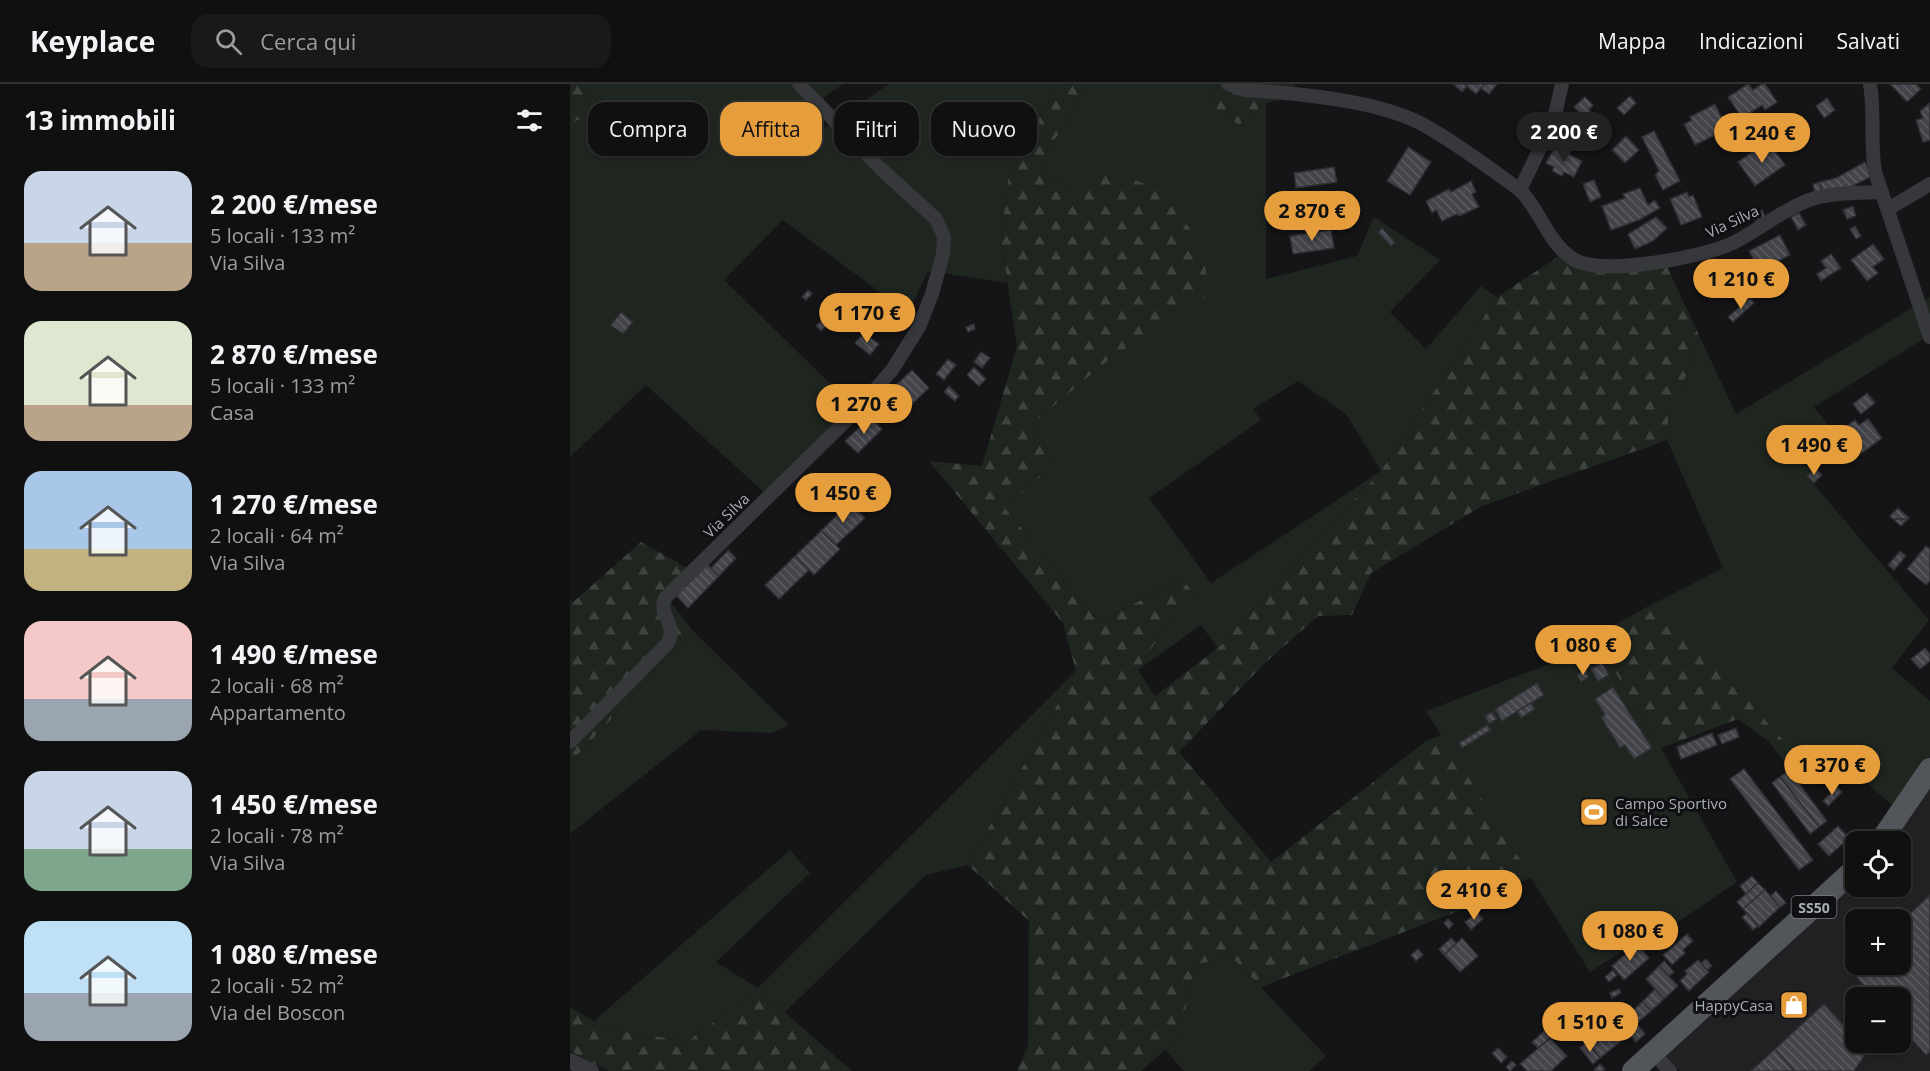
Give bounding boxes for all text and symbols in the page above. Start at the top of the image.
search box [191,14,611,68]
text: Keyplace [30,22,155,60]
icon: search [212,25,245,58]
text: Cerca qui [260,26,356,56]
text: Mappa [1598,27,1666,55]
text: Indicazioni [1699,27,1804,55]
text: Salvati [1837,27,1900,55]
text: 13 immobili [24,102,176,138]
chip: Compra [588,102,708,156]
chip: Affitta [720,102,822,156]
chip: Filtri [834,102,919,156]
chip: Nuovo [931,102,1037,156]
icon: filters [513,104,546,137]
pin: 2 200 € [1509,112,1619,163]
pin: 1 240 € [1707,113,1817,164]
text: 2 200 € [1530,118,1598,145]
text: 1 240 € [1728,119,1796,146]
text: 2 200 €/mese [210,186,378,222]
pin: 2 870 € [1257,191,1367,242]
icon: home [72,195,144,267]
text: 2 870 € [1278,197,1346,224]
street label: Via Silva [1702,200,1762,242]
text: 5 locali · 133 m² [210,222,355,249]
text: Via Silva [210,249,285,276]
pin: 1 210 € [1686,259,1796,310]
text: 1 210 € [1707,265,1775,292]
pin: 1 170 € [812,293,922,344]
text: 1 170 € [833,299,901,326]
text: 2 870 €/mese [210,336,378,372]
icon: home [72,345,144,417]
text: 5 locali · 133 m² [210,372,355,399]
pin: 1 270 € [809,384,919,435]
text: 1 270 € [830,390,898,417]
text: Casa [210,399,254,426]
pin: 1 490 € [1759,425,1869,476]
text: 1 490 € [1780,431,1848,458]
pin: 1 450 € [788,473,898,524]
text: 1 450 € [809,479,877,506]
text: 1 270 €/mese [210,486,378,522]
street label: Via Silva [699,488,753,542]
icon: home [72,495,144,567]
text: 2 locali · 64 m² [210,522,344,549]
text: Via Silva [210,549,285,576]
pin: 1 080 € [1528,625,1638,676]
text: 1 080 € [1549,631,1617,658]
text: 1 490 €/mese [210,636,378,672]
icon: home [72,645,144,717]
text: 2 locali · 68 m² [210,672,344,699]
text: Appartamento [210,699,346,726]
pin: 1 370 € [1777,745,1887,796]
text: 1 370 € [1798,751,1866,778]
text: 1 450 €/mese [210,786,378,822]
place label: Campo Sportivo di Salce [1615,793,1727,830]
icon: home [72,795,144,867]
sports icon: Campo Sportivo di Salce [1578,796,1610,828]
text: 2 locali · 78 m² [210,822,344,849]
map controls [1845,831,1911,1053]
button: locate [1845,831,1911,897]
text: Via Silva [210,849,285,876]
pin: 2 410 € [1419,870,1529,921]
text: 2 410 € [1440,876,1508,903]
road number: SS50 [1792,896,1836,918]
button: + [1845,909,1911,975]
pin: 1 080 € [1575,911,1685,962]
text: 1 080 € [1596,917,1664,944]
text: 1 080 €/mese [210,936,378,972]
icon: home [72,945,144,1017]
text: 2 locali · 52 m² [210,972,344,999]
button: − [1845,987,1911,1053]
shop icon: HappyCasa [1778,989,1810,1021]
place label: HappyCasa [1694,995,1773,1015]
text: Via del Boscon [210,999,345,1026]
pin: 1 510 € [1535,1002,1645,1053]
text: 1 510 € [1556,1008,1624,1035]

